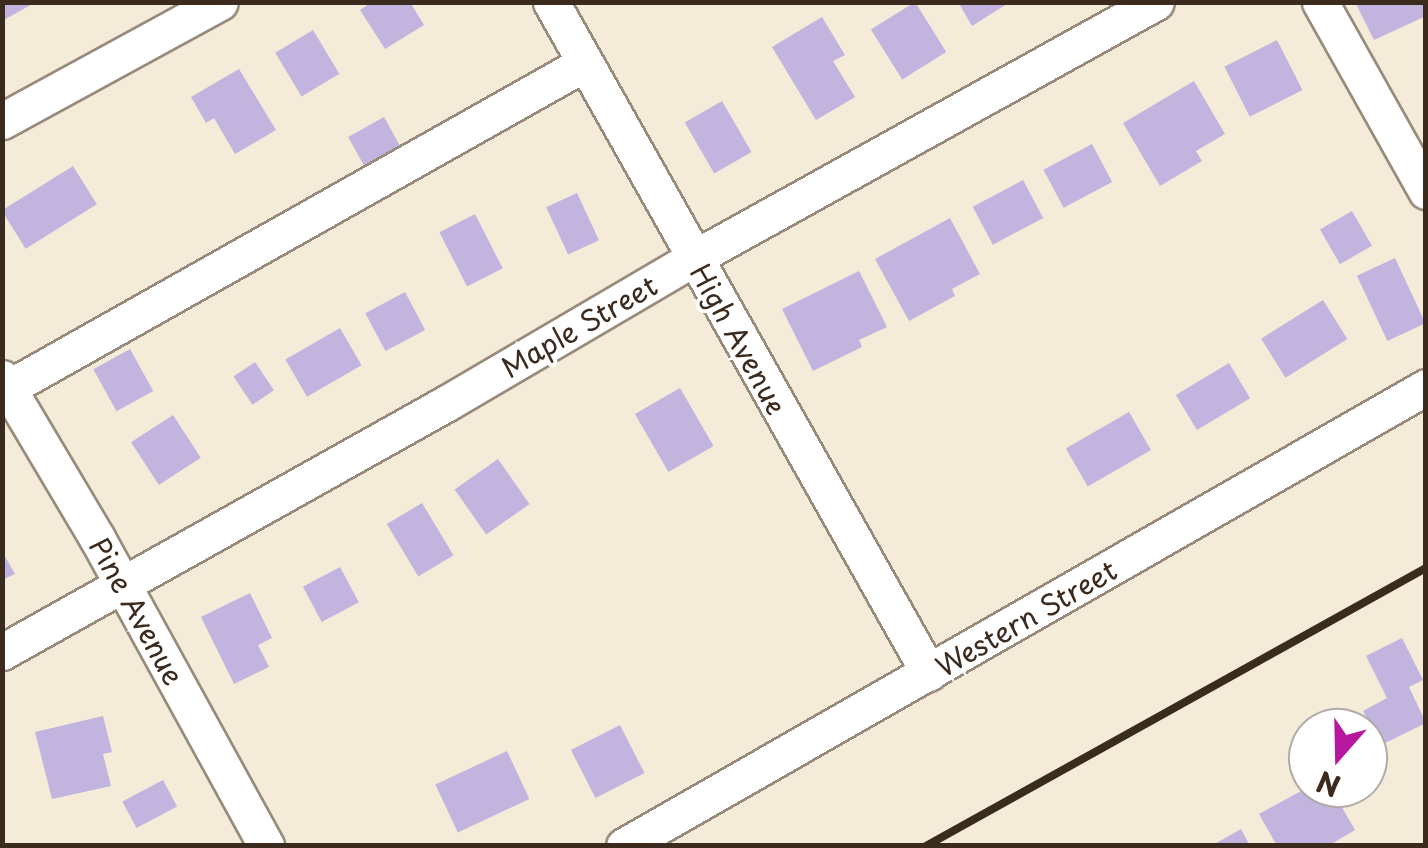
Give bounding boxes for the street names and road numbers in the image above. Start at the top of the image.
street label: High Avenue [684,258,794,420]
street label: Maple Street [495,268,663,384]
street label: Pine Avenue [83,532,191,690]
street label: Western Street [929,552,1123,684]

